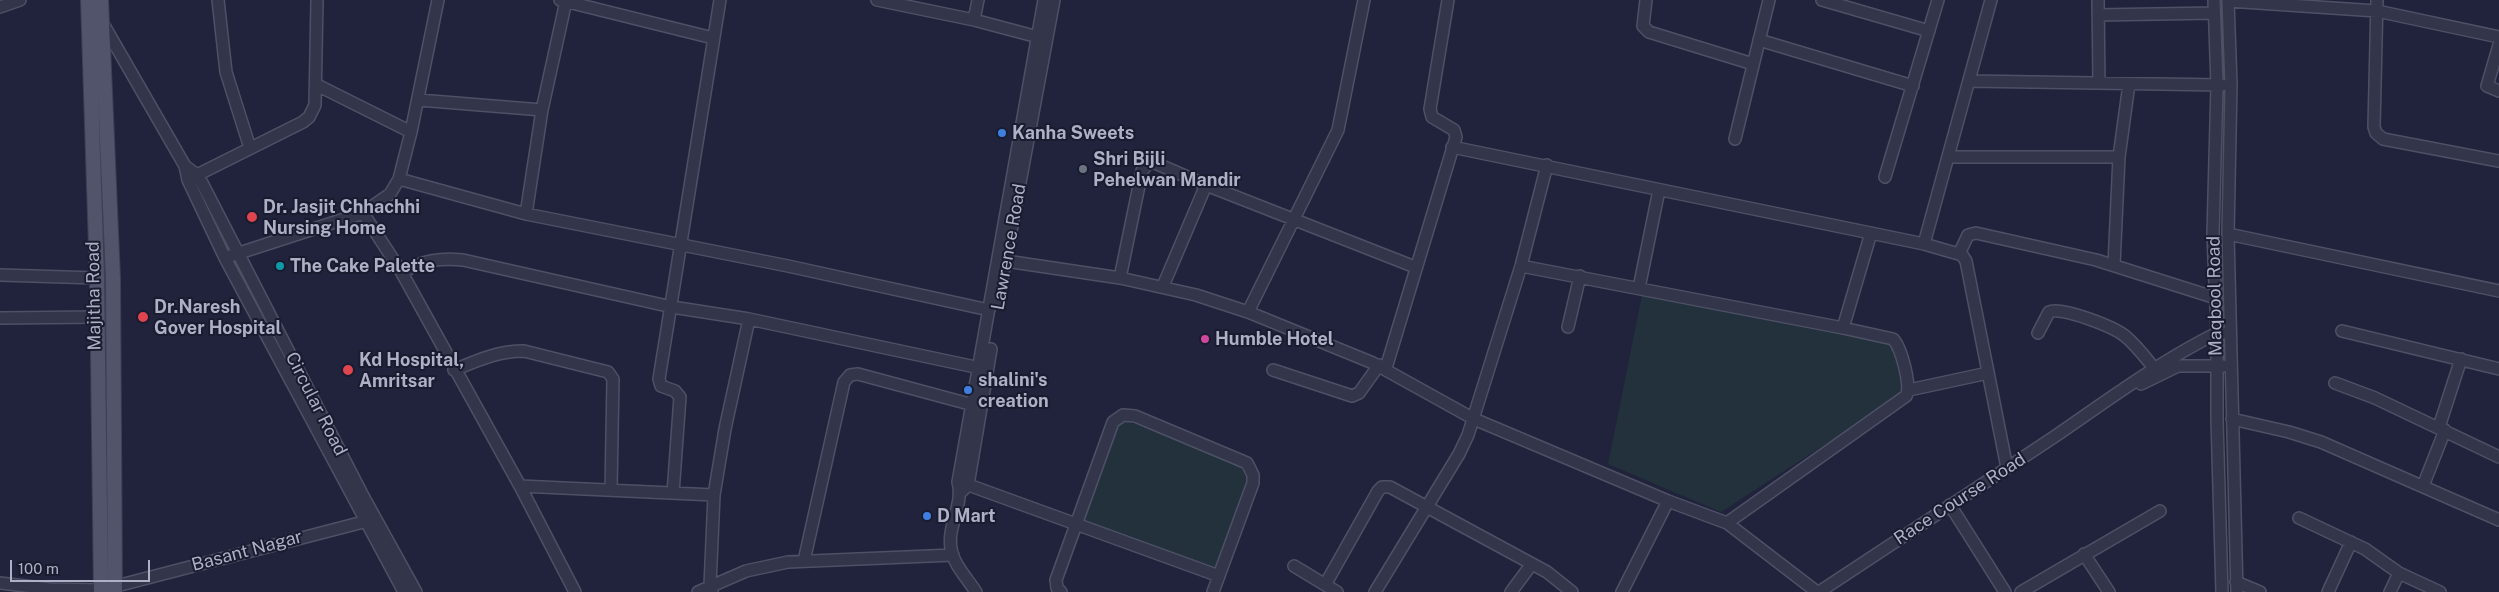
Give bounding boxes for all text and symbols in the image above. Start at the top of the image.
place label: Kanha Sweets [1012,122,1134,144]
marker: Kanha Sweets [996,127,1008,139]
place label: Shri Bijli Pehelwan Mandir [1093,148,1241,190]
marker: Shri Bijli Pehelwan Mandir [1077,163,1089,175]
street label: Lawrence Road [987,182,1031,312]
place label: Dr. Jasjit Chhachhi Nursing Home [263,196,420,238]
marker: Dr. Jasjit Chhachhi Nursing Home [245,210,259,224]
street label: Maqbool Road [2203,236,2227,356]
street label: Majitha Road [82,241,106,351]
place label: The Cake Palette [290,255,435,277]
marker: The Cake Palette [274,260,286,272]
place label: Dr.Naresh Gover Hospital [154,296,281,338]
marker: Dr.Naresh Gover Hospital [136,310,150,324]
place label: Humble Hotel [1215,328,1334,350]
marker: Humble Hotel [1199,333,1211,345]
street label: Circular Road [281,349,351,459]
place label: Kd Hospital, Amritsar [359,349,464,392]
marker: Kd Hospital, Amritsar [341,363,355,377]
place label: shalini's creation [978,369,1049,412]
marker: shalini's creation [962,384,974,396]
street label: Race Course Road [1890,448,2030,550]
place label: D Mart [937,505,996,527]
marker: D Mart [921,510,933,522]
street label: Basant Nagar [189,526,305,576]
scale bar [12,550,152,582]
text: 100 m [18,560,59,577]

